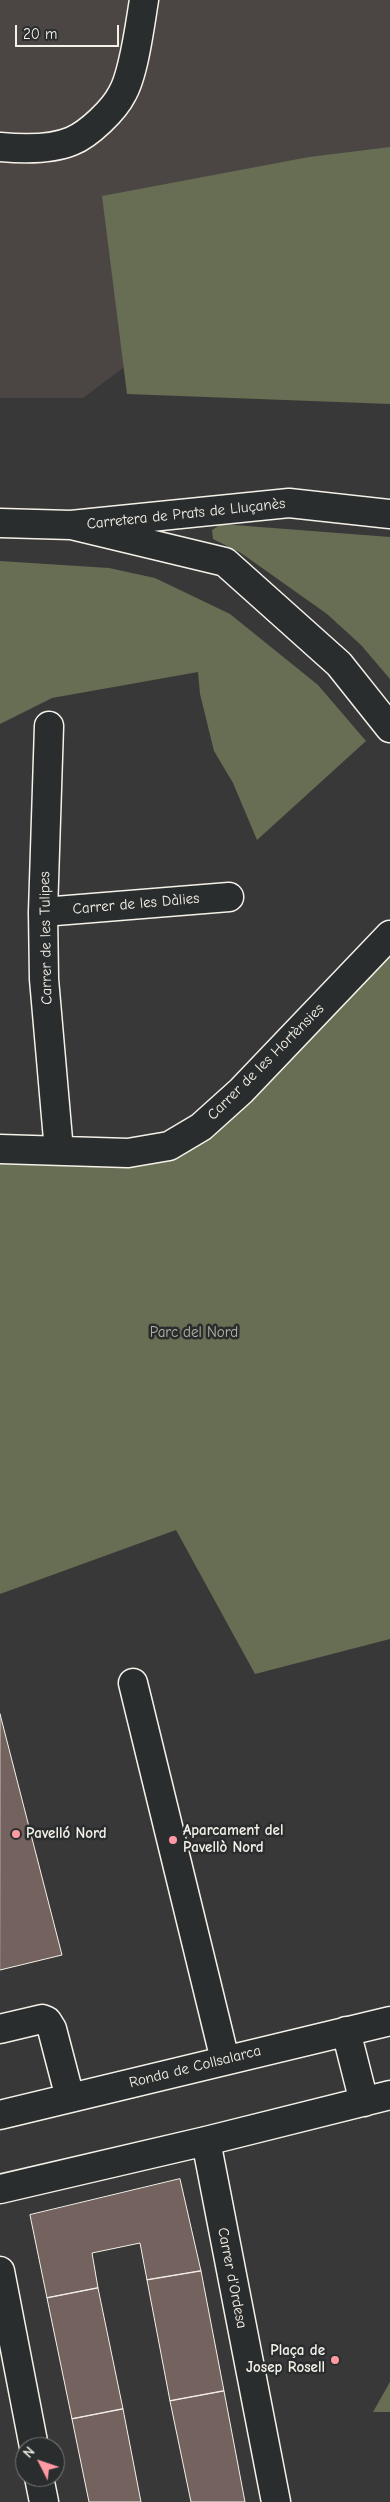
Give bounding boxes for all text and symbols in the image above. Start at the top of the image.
scale bar [18,15,121,47]
text: 20 m [23,25,57,43]
street label: Carretera de Prats de Lluçanès [86,495,286,533]
street label: Carrer de les Tulipes [36,871,56,1005]
street label: Carrer de les Dàlies [72,889,200,919]
street label: Carrer de les Hortènsies [204,1000,328,1124]
park label: Parc del Nord [150,1324,238,1342]
place label: Aparcament del Pavellò Nord [183,1822,283,1857]
place label: Pavelló Nord [26,1825,107,1843]
marker: Pavelló Nord [10,1828,22,1840]
marker: Aparcament del Pavellò Nord [167,1834,179,1846]
street label: Ronda de Collsalarca [127,2042,263,2092]
street label: Carrer d'Ordesa [213,2226,251,2330]
place label: Plaça de Josep Rosell [246,2342,325,2377]
marker: Plaça de Josep Rosell [329,2354,341,2366]
north arrow [15,2437,65,2487]
text: N [20,2443,38,2462]

